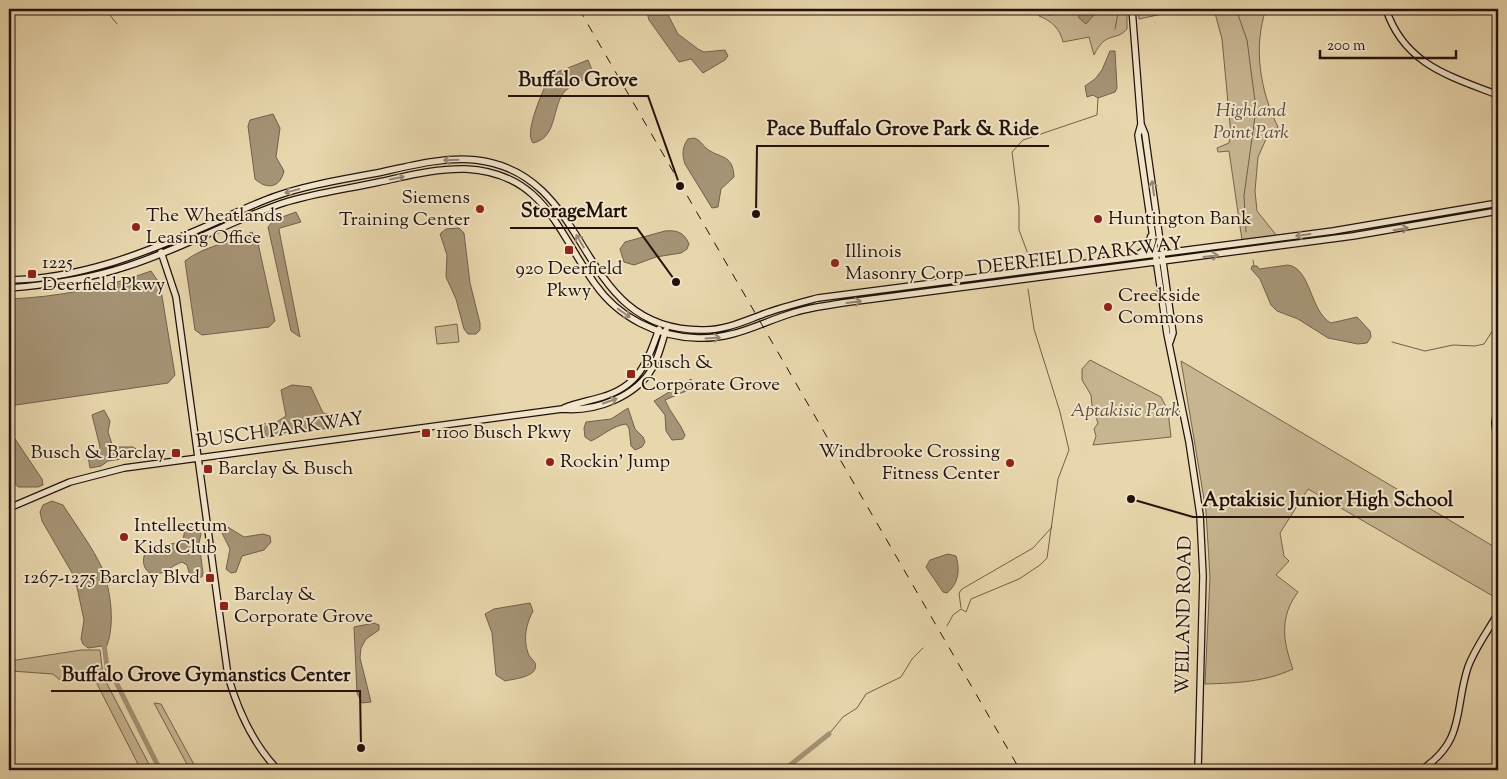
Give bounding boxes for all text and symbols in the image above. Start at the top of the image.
scale bar [1320,28,1456,60]
text: 200 m [1327,36,1366,57]
callout: Buffalo Grove [508,61,648,96]
text: Buffalo Grove [518,67,638,96]
park label: Highland Point Park [1213,98,1289,147]
callout: Pace Buffalo Grove Park & Ride [757,111,1049,146]
text: Pace Buffalo Grove Park & Ride [767,116,1039,145]
one-way arrow [443,155,459,164]
one-way arrow [388,173,404,183]
one-way arrow [1148,180,1158,196]
place label: Siemens Training Center [339,185,470,234]
one-way arrow [284,187,300,197]
callout: StorageMart [510,193,637,228]
text: StorageMart [521,198,627,227]
place label: The Wheatlands Leasing Office [146,203,283,252]
marker: Siemens Training Center [474,203,486,215]
place label: Huntington Bank [1108,206,1252,233]
marker: Huntington Bank [1092,213,1104,225]
marker: The Wheatlands Leasing Office [130,221,142,233]
one-way arrow [1393,223,1409,233]
one-way arrow [1295,230,1311,240]
street label: DEERFIELD PARKWAY [976,231,1185,283]
one-way arrow [574,234,584,248]
place label: Illinois Masonry Corp [845,239,964,288]
marker: 920 Deerfield Pkwy [563,244,575,256]
place label: 1225 Deerfield Pkwy [42,250,166,299]
one-way arrow [1203,251,1219,261]
place label: 920 Deerfield Pkwy [515,256,623,305]
marker: Illinois Masonry Corp [829,257,841,269]
marker: 1225 Deerfield Pkwy [26,268,38,280]
place label: Creekside Commons [1118,283,1204,332]
one-way arrow [845,297,861,307]
marker: Creekside Commons [1102,301,1114,313]
one-way arrow [617,308,631,318]
one-way arrow [705,333,721,342]
place label: Busch & Corporate Grove [641,350,780,399]
marker: Busch & Corporate Grove [625,368,637,380]
one-way arrow [601,396,617,405]
park label: Aptakisic Park [1070,398,1180,425]
street label: BUSCH PARKWAY [194,406,366,456]
place label: 1100 Busch Pkwy [436,420,572,447]
marker: 1100 Busch Pkwy [420,427,432,439]
place label: Windbrooke Crossing Fitness Center [818,439,1000,488]
place label: Busch & Barclay [31,440,167,467]
marker: Busch & Barclay [170,447,182,459]
place label: Rockin' Jump [560,449,670,476]
place label: Barclay & Busch [218,456,353,483]
marker: Rockin' Jump [544,456,556,468]
marker: Windbrooke Crossing Fitness Center [1004,457,1016,469]
marker: Barclay & Busch [202,463,214,475]
callout: Aptakisic Junior High School [1193,482,1464,517]
text: Aptakisic Junior High School [1203,487,1454,516]
place label: Intellectum Kids Club [134,513,228,562]
marker: Intellectum Kids Club [118,531,130,543]
street label: WEILAND ROAD [1170,535,1200,695]
place label: 1267-1275 Barclay Blvd [24,565,200,592]
marker: 1267-1275 Barclay Blvd [204,572,216,584]
place label: Barclay & Corporate Grove [234,582,373,631]
marker: Barclay & Corporate Grove [218,600,230,612]
callout: Buffalo Grove Gymanstics Center [51,656,360,691]
text: Buffalo Grove Gymanstics Center [61,662,351,691]

